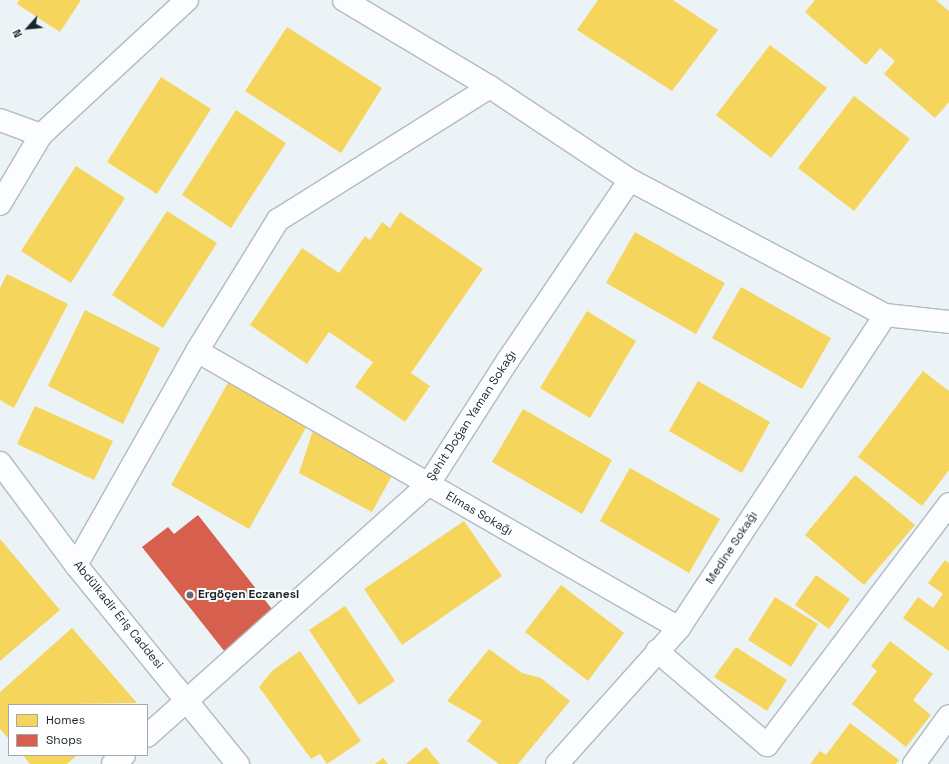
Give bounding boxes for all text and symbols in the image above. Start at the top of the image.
north arrow [8,8,48,48]
text: N [9,27,25,40]
street label: Şehit Doğan Yaman Sokağı [424,348,520,484]
street label: Elmas Sokağı [443,489,515,539]
street label: Medine Sokağı [703,509,761,587]
street label: Abdülkadir Eriş Caddesi [70,558,166,672]
place label: Ergöçen Eczanesi [198,588,299,602]
marker: Ergöçen Eczanesi [185,590,195,600]
legend [8,704,148,756]
text: Homes [46,712,85,728]
text: Shops [46,732,82,748]

